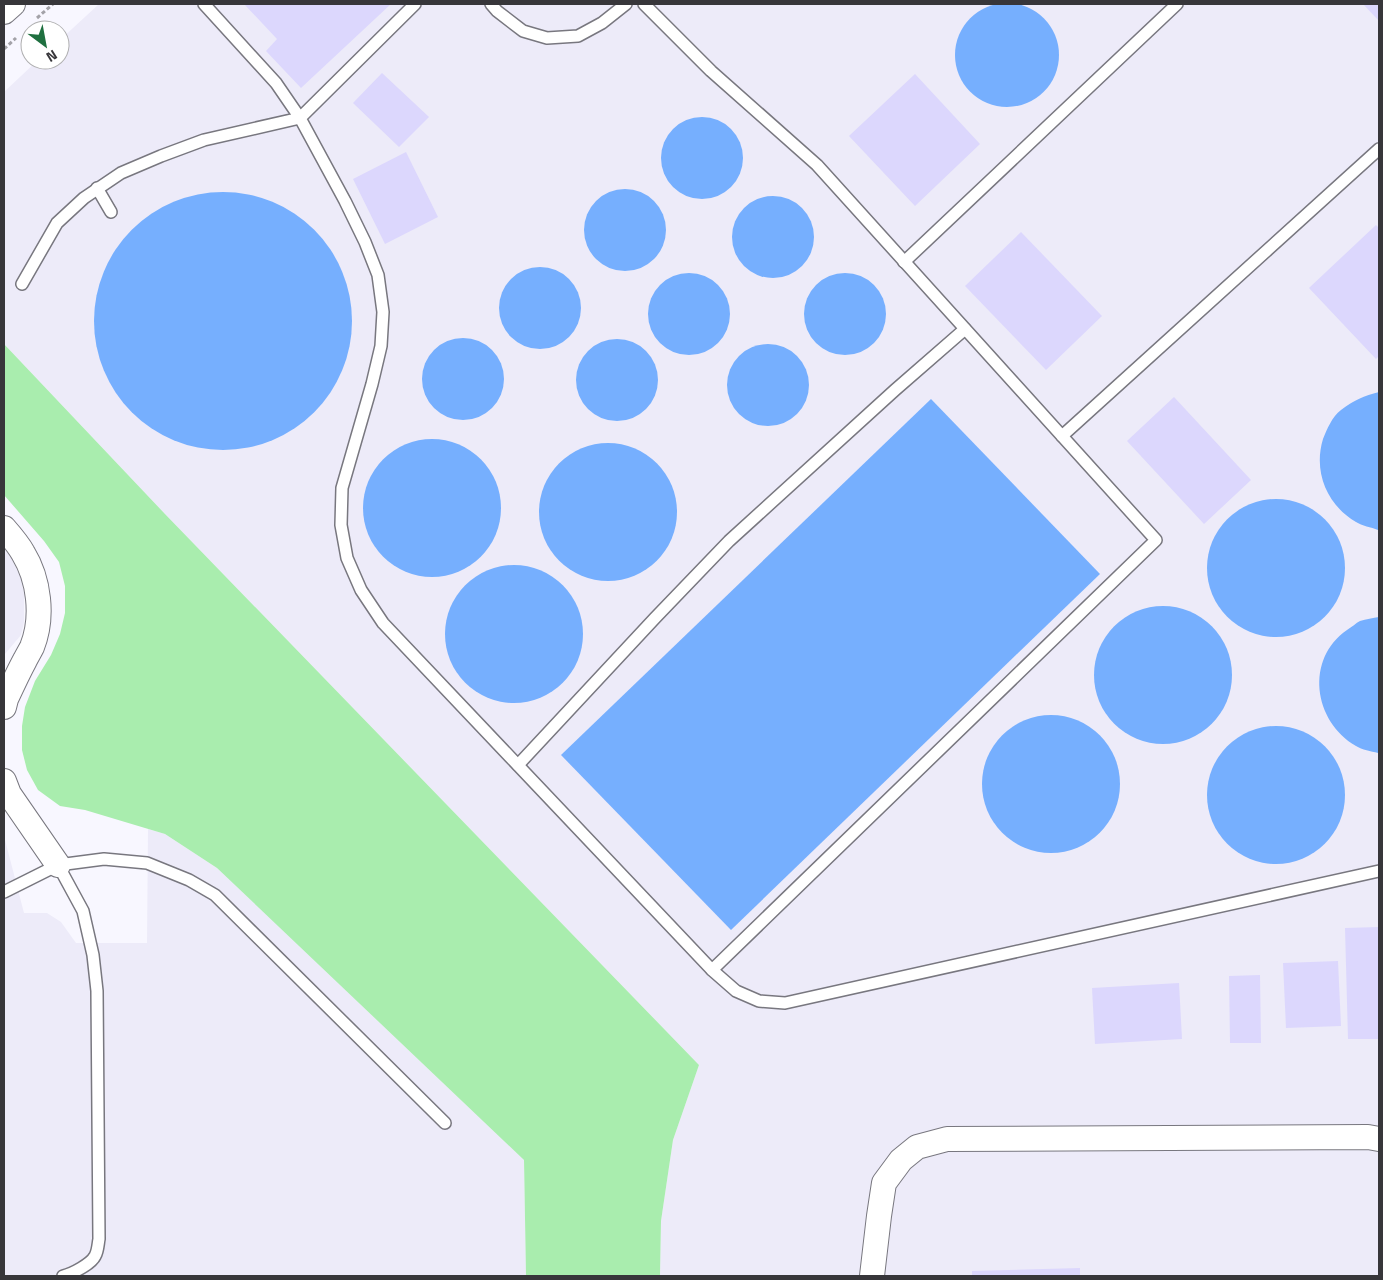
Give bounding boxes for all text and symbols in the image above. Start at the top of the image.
north arrow [20,20,70,70]
text: N [42,45,62,68]

